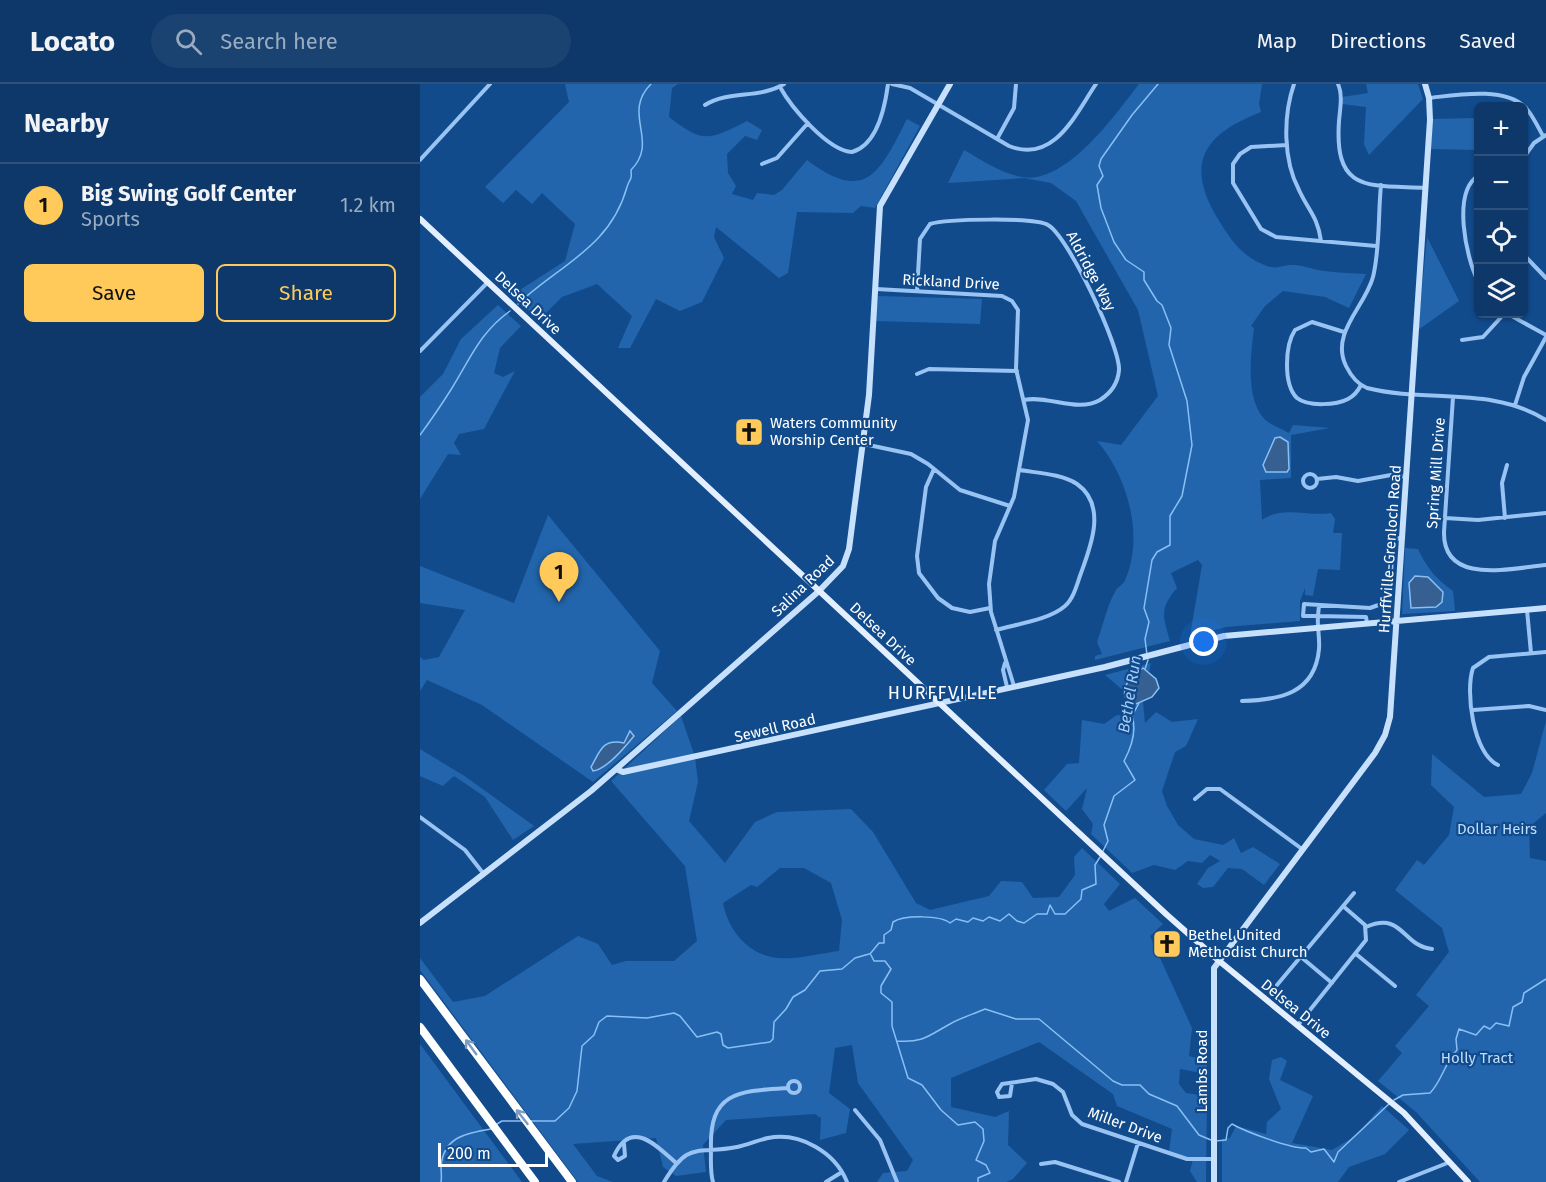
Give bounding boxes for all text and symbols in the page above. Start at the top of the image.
search box [151,14,571,68]
text: Locato [30,25,115,58]
icon: search [172,25,205,58]
text: Search here [220,28,338,55]
text: Map [1257,28,1297,54]
text: Directions [1330,28,1426,54]
text: Saved [1459,28,1516,54]
map controls [1474,102,1528,318]
button: + [1474,102,1528,156]
text: Nearby [24,108,109,139]
button: − [1474,156,1528,210]
text: Big Swing Golf Center [81,180,296,207]
text: 1 [39,193,48,217]
text: 1.2 km [340,193,396,217]
text: Sports [81,207,140,231]
button: locate [1474,210,1528,264]
street label: Aldridge Way [1062,228,1120,315]
button: Save [24,264,204,322]
button: Share [216,264,396,322]
button: layers [1474,264,1528,318]
street label: Delsea Drive [491,268,565,338]
street label: Rickland Drive [902,270,1000,294]
place label: Waters Community Worship Center [770,414,898,449]
church icon: Waters Community Worship Center [733,416,765,448]
street label: Spring Mill Drive [1423,417,1449,529]
street label: Hurffville-Grenloch Road [1375,464,1405,634]
pin: 1 [540,552,578,602]
street label: Salina Road [768,552,838,620]
street label: Delsea Drive [846,599,920,669]
your location [1189,627,1218,656]
water label: Bethel Run [1114,654,1145,734]
district label: HURFFVILLE [888,682,998,704]
street label: Sewell Road [733,710,817,746]
park label: Dollar Heirs [1457,820,1537,838]
place label: Bethel United Methodist Church [1188,926,1307,961]
church icon: Bethel United Methodist Church [1151,928,1183,960]
street label: Delsea Drive [1257,975,1335,1043]
street label: Lambs Road [1193,1030,1211,1112]
one-way arrow [465,1039,477,1055]
park label: Holly Tract [1441,1049,1514,1067]
street label: Miller Drive [1085,1103,1165,1147]
one-way arrow [516,1109,529,1125]
scale bar [438,1140,548,1168]
text: 200 m [447,1144,491,1163]

